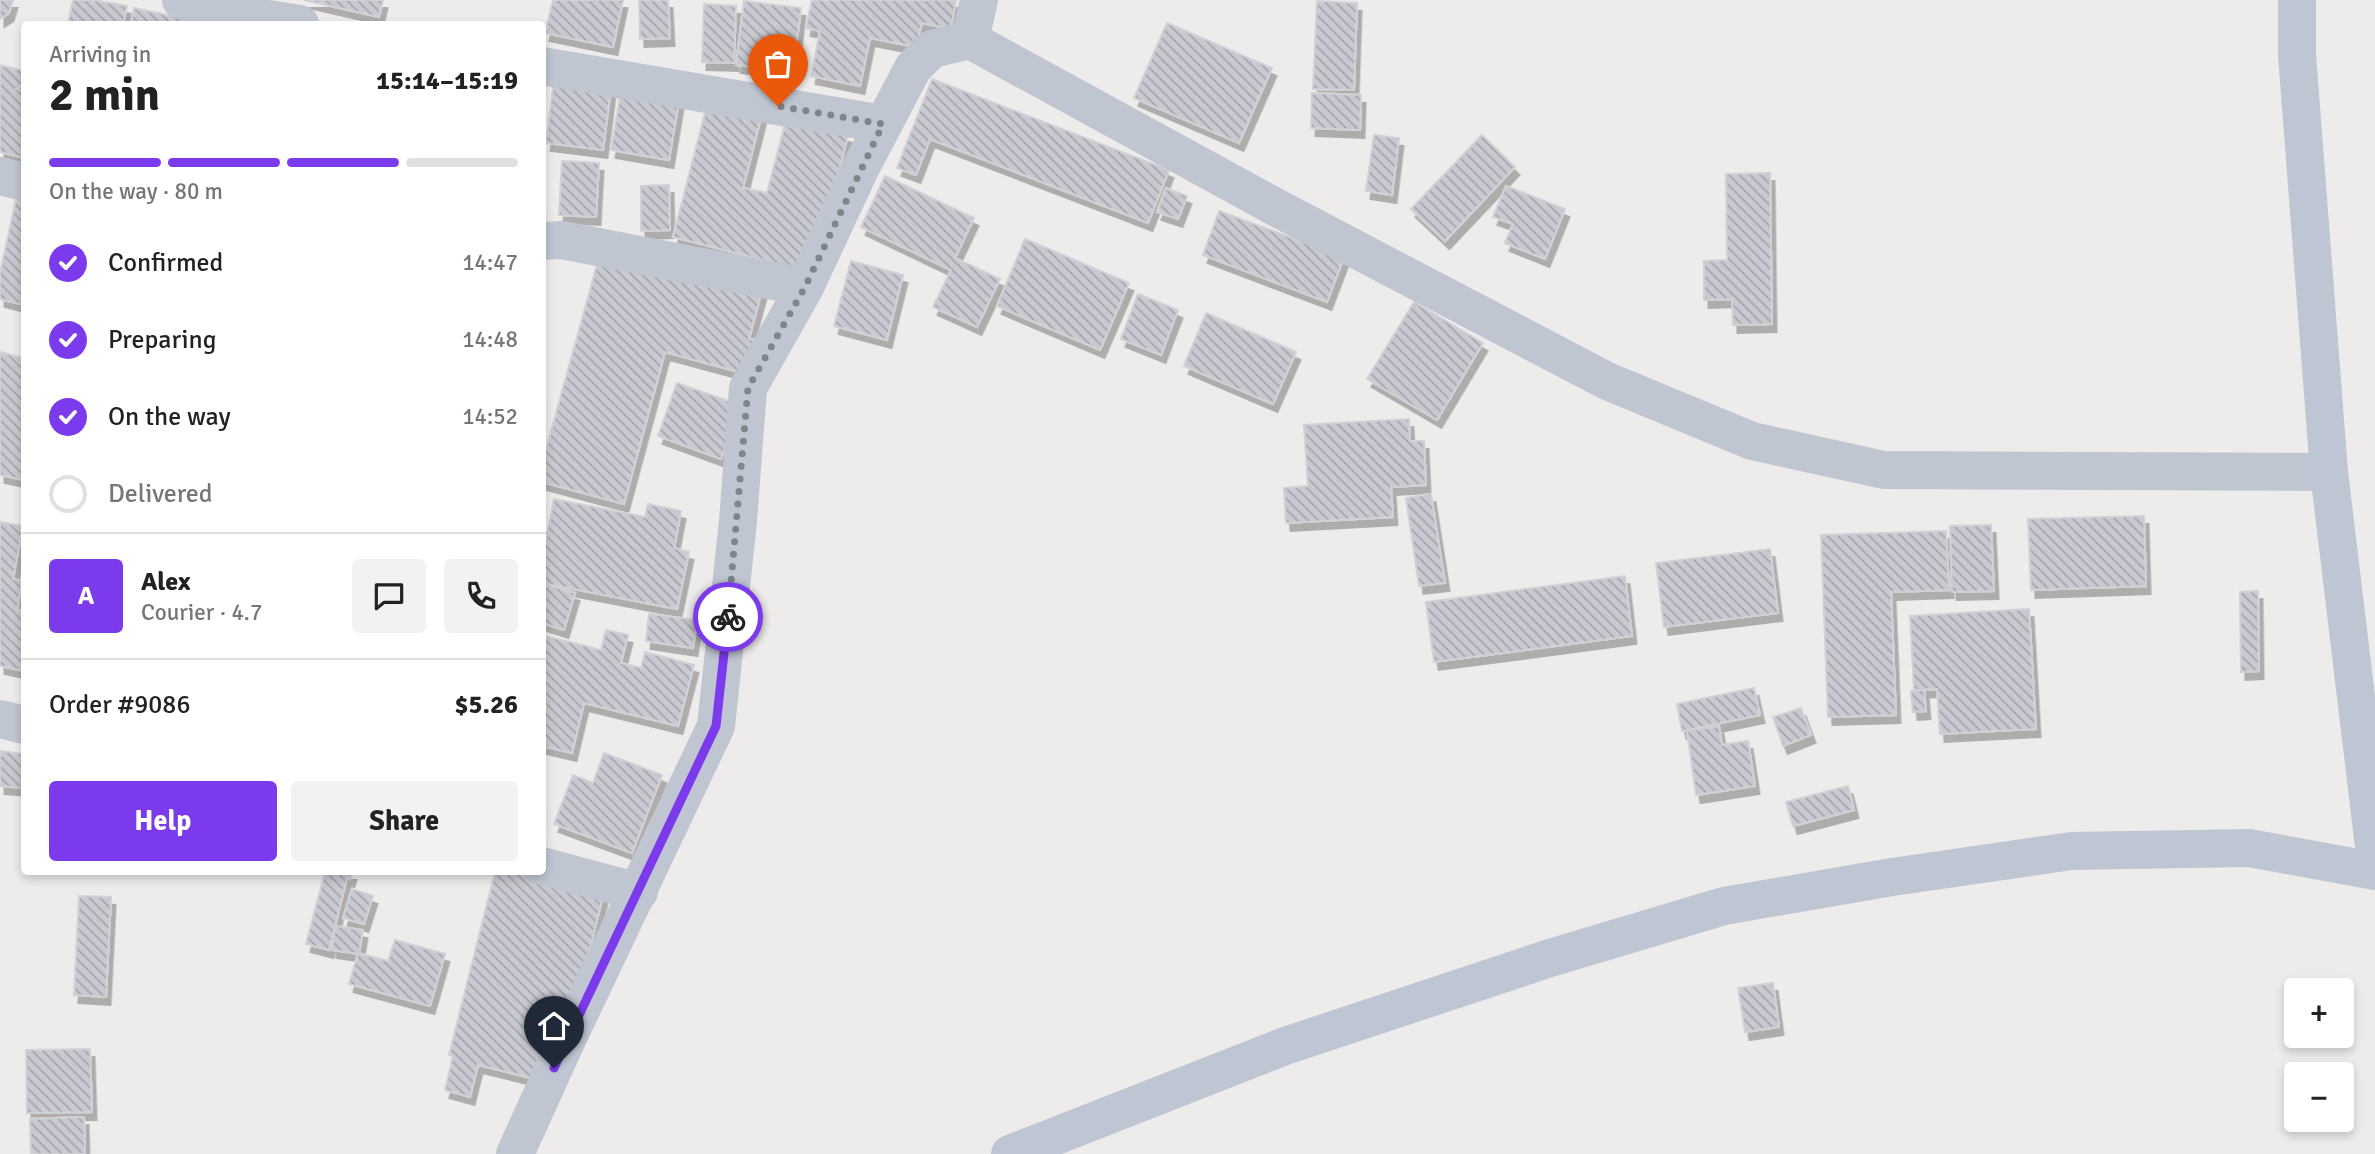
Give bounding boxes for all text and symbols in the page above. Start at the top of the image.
pin [748,34,808,106]
text: Arriving in [49,40,151,69]
icon: bag [759,45,797,83]
text: 15:14–15:19 [376,65,518,97]
text: 2 min [49,67,160,123]
text: On the way · 80 m [49,177,223,206]
icon: check [49,244,87,282]
text: Confirmed [108,247,223,279]
text: 14:47 [462,248,518,277]
icon: check [49,321,87,359]
text: Preparing [108,324,216,356]
text: 14:48 [462,325,518,354]
icon: check [49,398,87,436]
text: On the way [108,401,231,433]
text: 14:52 [462,402,518,431]
text: Delivered [108,478,213,510]
button: chat [352,559,426,633]
button: phone [444,559,518,633]
text: Alex [141,566,191,598]
text: A [78,580,94,612]
courier [693,582,763,652]
text: Courier · 4.7 [141,598,262,627]
icon: bike [709,598,747,636]
text: Order #9086 [49,689,190,721]
text: $5.26 [454,689,518,721]
button: Help [49,781,277,861]
button: Share [291,781,518,861]
map controls [2284,978,2354,1132]
button: + [2284,978,2354,1048]
pin [524,996,584,1068]
icon: home [535,1007,573,1045]
button: − [2284,1062,2354,1132]

